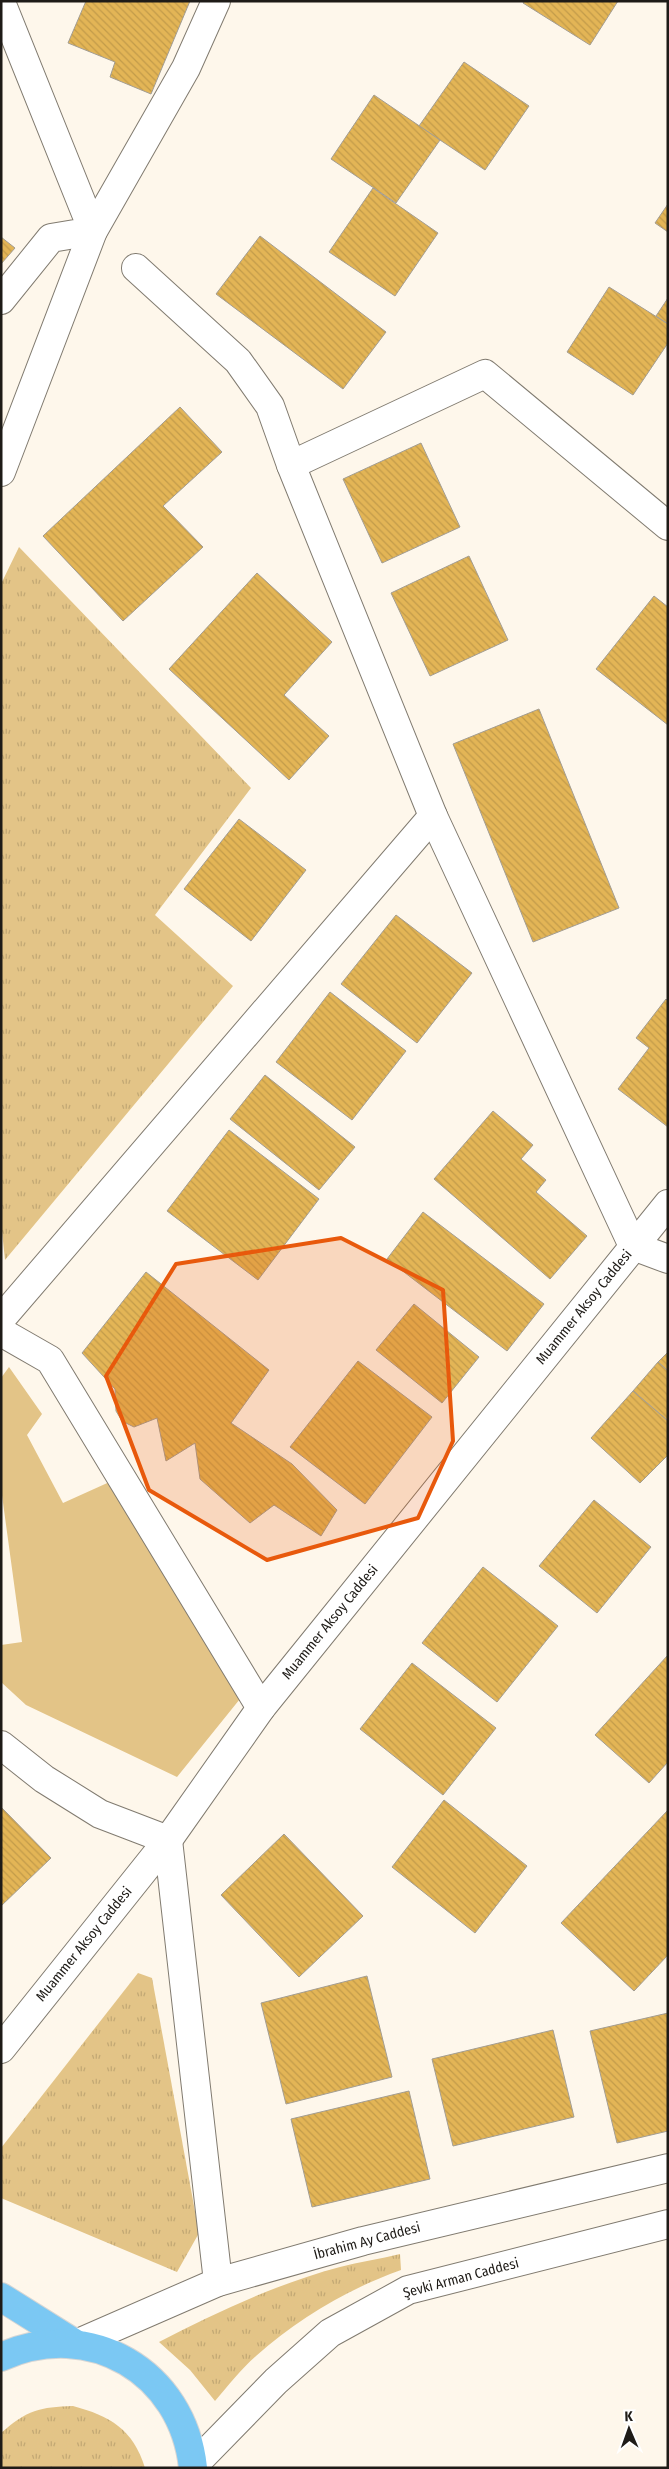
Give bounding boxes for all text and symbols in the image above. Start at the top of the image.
street label: Muammer Aksoy Caddesi [533,1246,635,1368]
street label: Muammer Aksoy Caddesi [279,1561,381,1683]
street label: Muammer Aksoy Caddesi [33,1883,135,2005]
street label: İbrahim Ay Caddesi [312,2219,422,2263]
street label: Şevki Arman Caddesi [401,2254,521,2302]
north arrow [604,2404,654,2454]
text: K [624,2408,634,2425]

